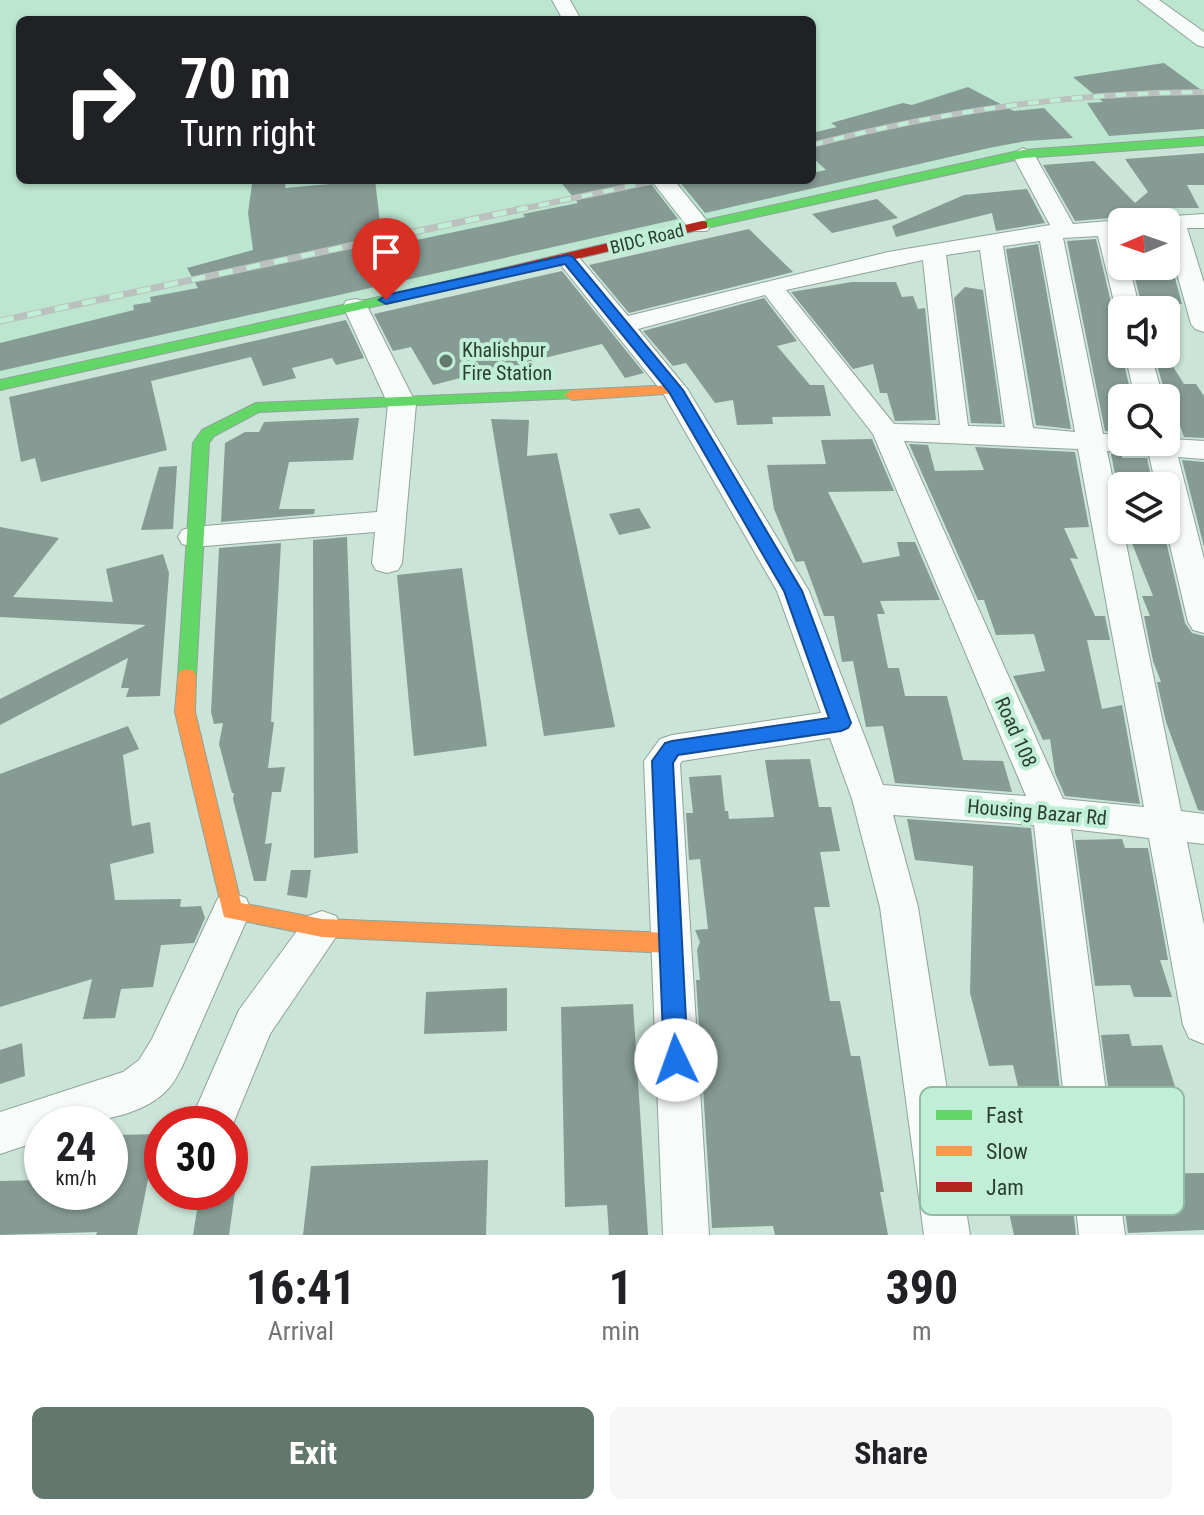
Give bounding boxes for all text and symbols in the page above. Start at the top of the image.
text: 70 m [180,46,291,112]
icon: right [48,48,152,152]
text: Turn right [180,113,316,155]
north arrow [1108,208,1180,280]
map controls [1108,208,1180,544]
pin [352,218,420,300]
street label: BIDC Road [608,219,686,258]
icon: arrive [364,230,408,274]
button: sound [1108,296,1180,368]
place label: Khalishpur Fire Station [462,338,552,385]
marker: Khalishpur Fire Station [437,352,455,370]
button: search [1108,384,1180,456]
button: layers [1108,472,1180,544]
street label: Road 108 [990,693,1042,771]
street label: Housing Bazar Rd [966,794,1108,830]
position arrow [634,1018,718,1102]
legend [920,1087,1184,1215]
text: Fast [986,1103,1023,1128]
speed limit sign: 30 [144,1106,248,1210]
text: 24 [56,1124,96,1171]
text: Slow [986,1139,1028,1164]
text: km/h [55,1166,97,1190]
text: Jam [986,1175,1024,1200]
text: 16:41 [246,1259,356,1316]
text: 1 [609,1259,633,1316]
text: 390 [885,1259,958,1316]
text: Arrival [268,1316,334,1346]
text: min [602,1316,640,1346]
text: m [912,1316,932,1346]
button: Exit [32,1407,594,1499]
button: Share [610,1407,1172,1499]

